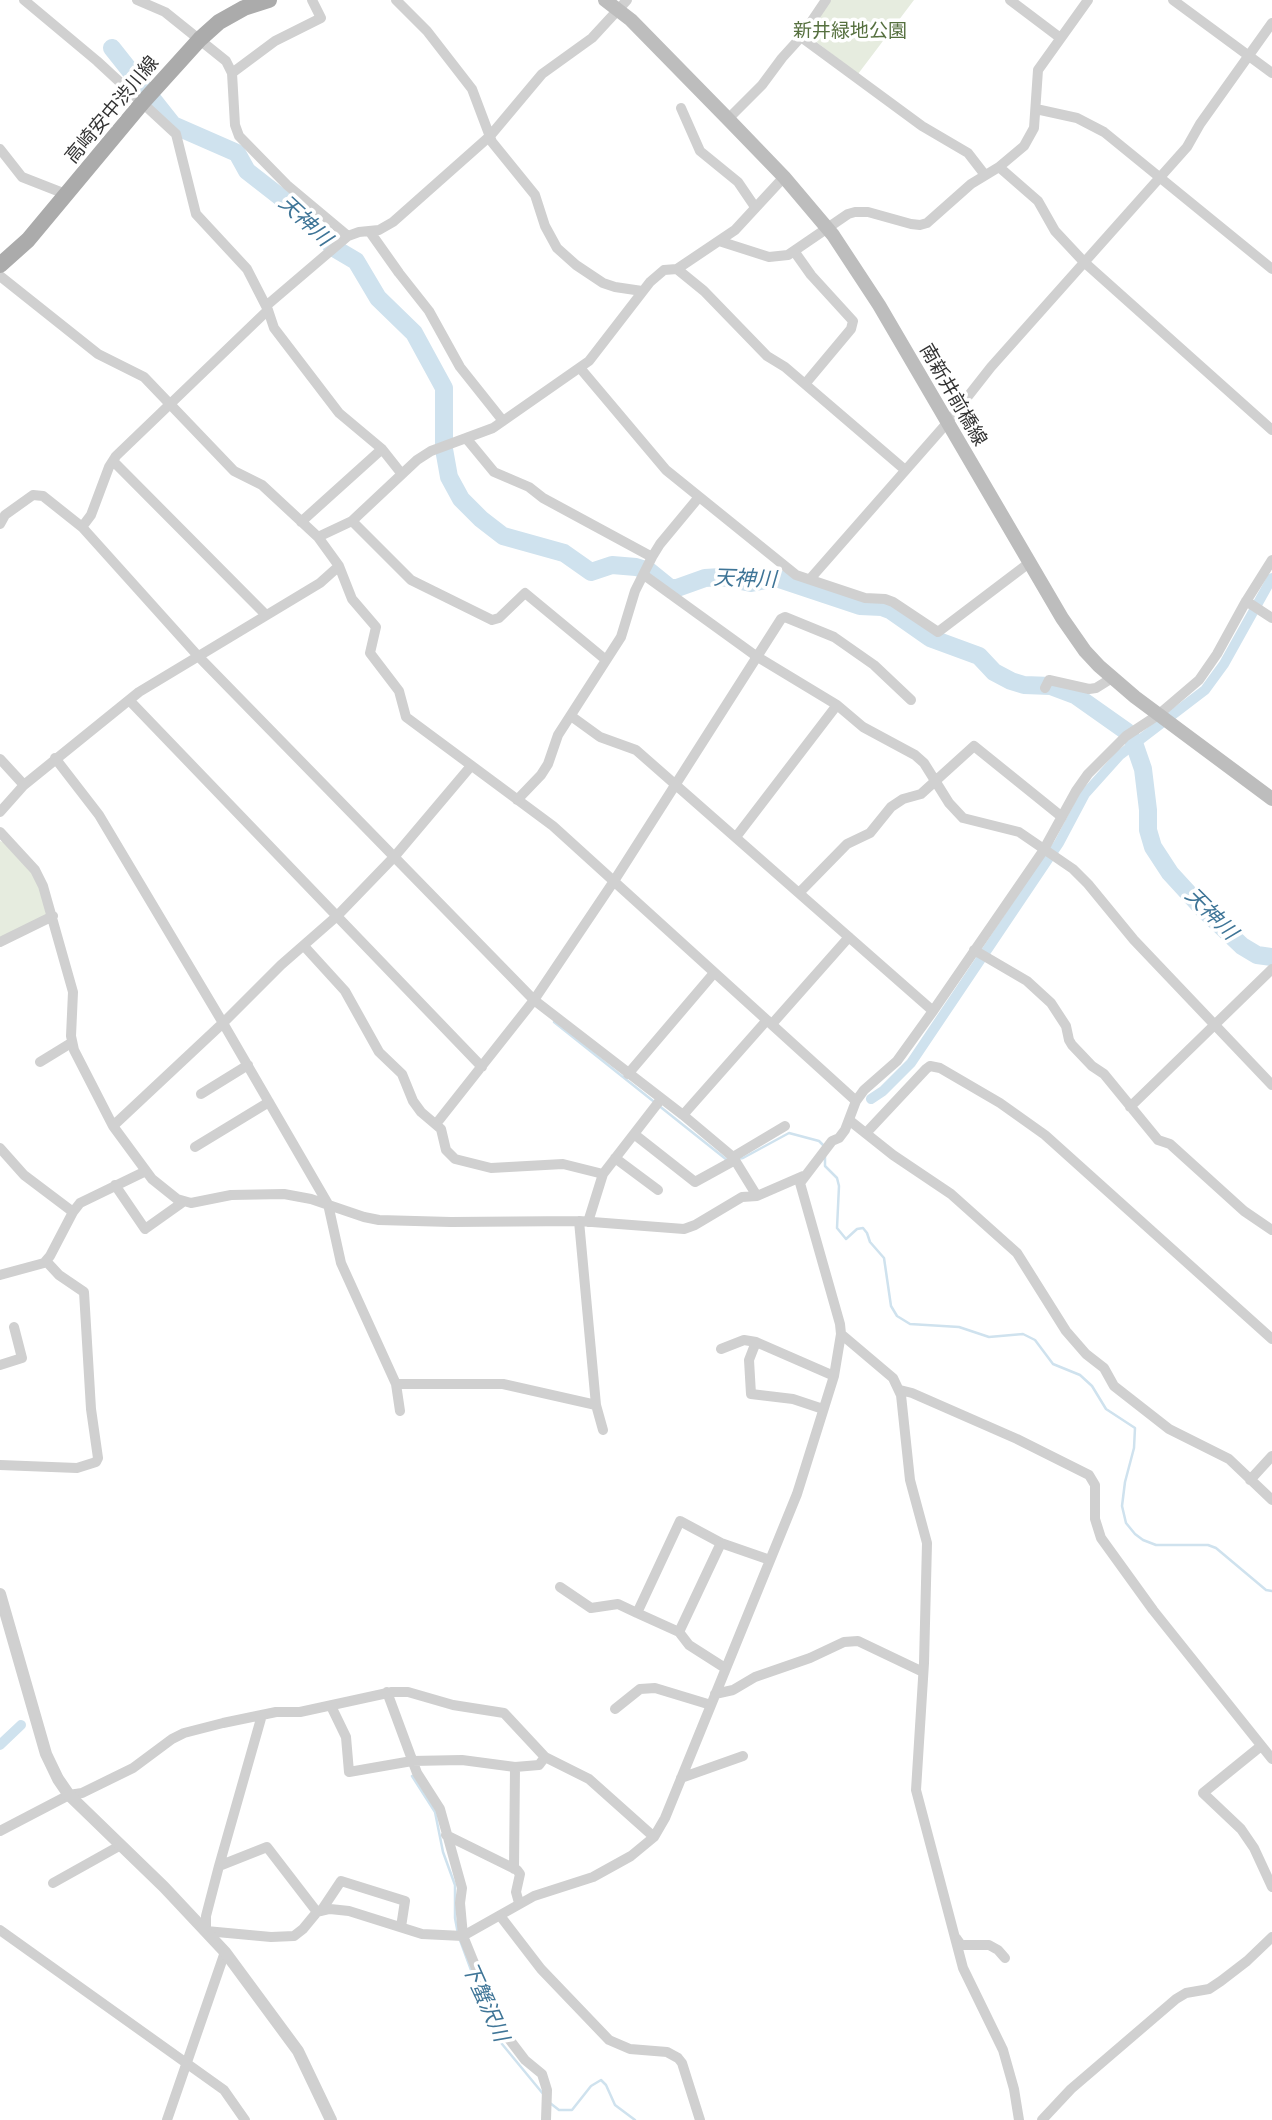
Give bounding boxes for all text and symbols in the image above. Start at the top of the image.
park label: 新井緑地公園 [793,20,907,42]
street label: 高崎安中渋川線 [61,52,163,168]
water label: 天神川 [273,190,337,252]
street label: 南新井前橋線 [915,340,991,450]
water label: 天神川 [713,565,777,593]
water label: 天神川 [1180,883,1242,945]
water label: 下蟹沢川 [456,1959,514,2045]

